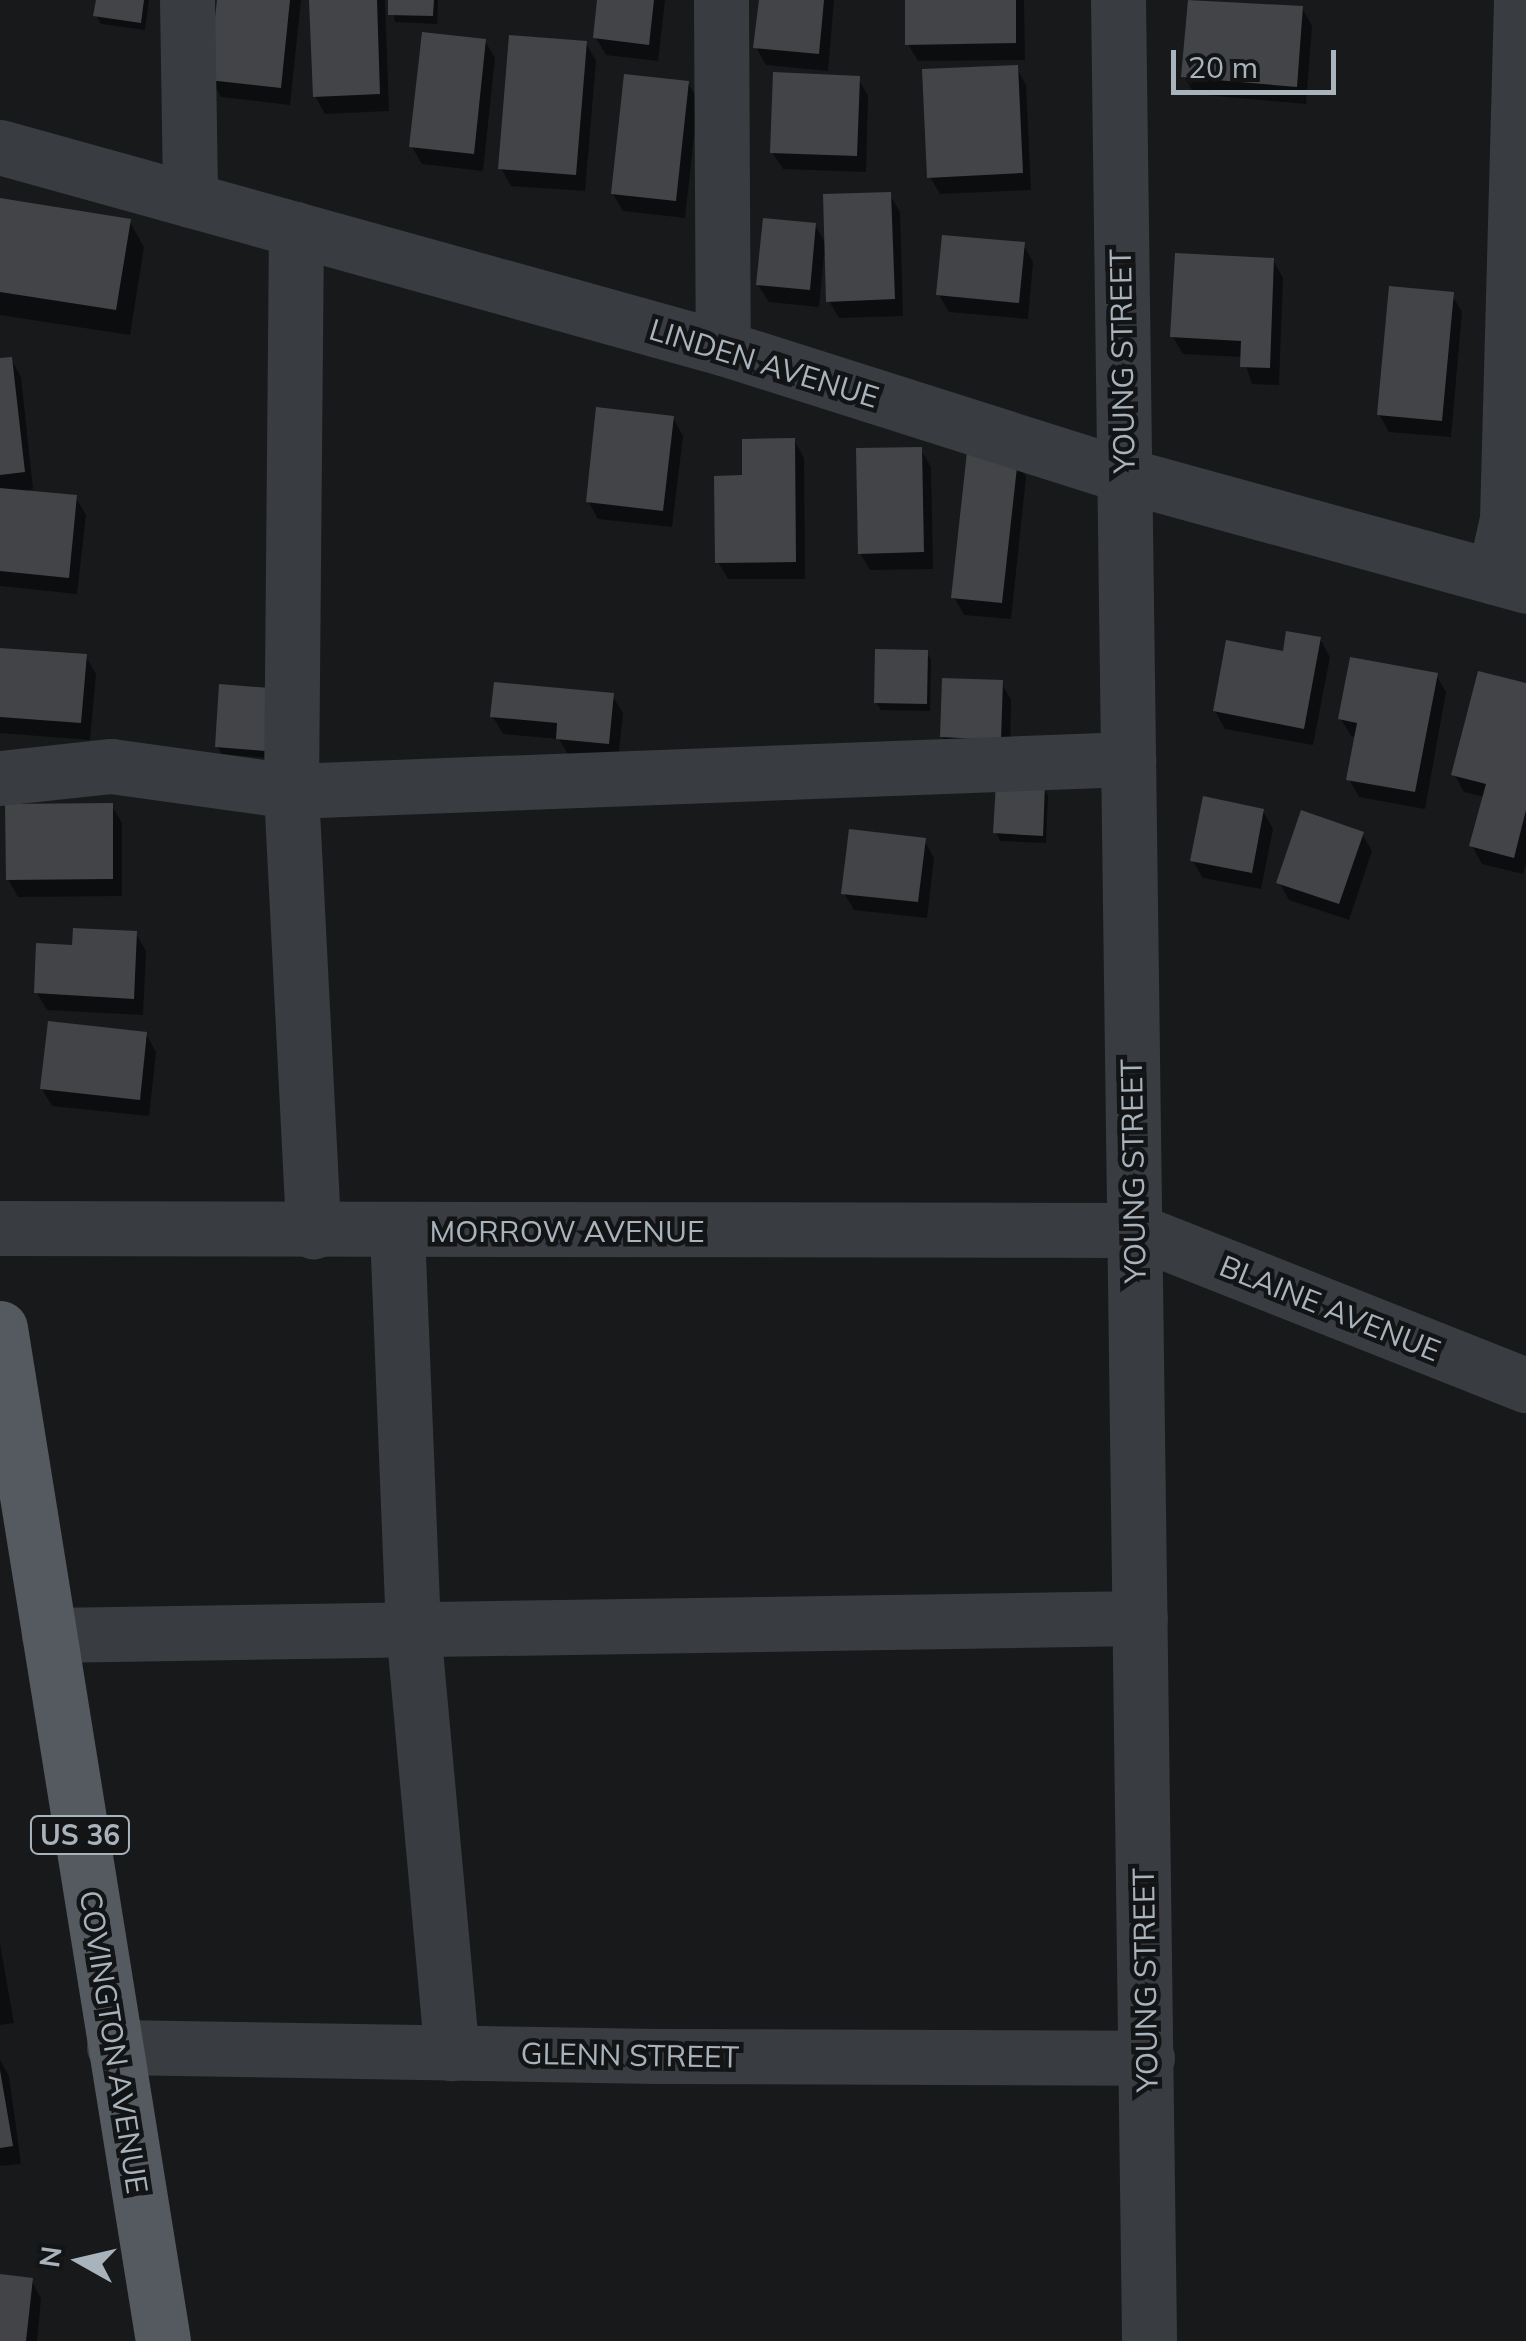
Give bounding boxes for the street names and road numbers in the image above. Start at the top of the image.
street label: YOUNG STREET [1102,249,1142,473]
street label: LINDEN AVENUE [645,311,883,415]
street label: YOUNG STREET [1113,1059,1153,1283]
street label: MORROW AVENUE [429,1213,705,1249]
street label: BLAINE AVENUE [1214,1247,1446,1369]
road number: US 36 [28,1812,132,1858]
street label: YOUNG STREET [1125,1868,1165,2092]
street label: COVINGTON AVENUE [72,1888,156,2196]
street label: GLENN STREET [520,2035,740,2075]

